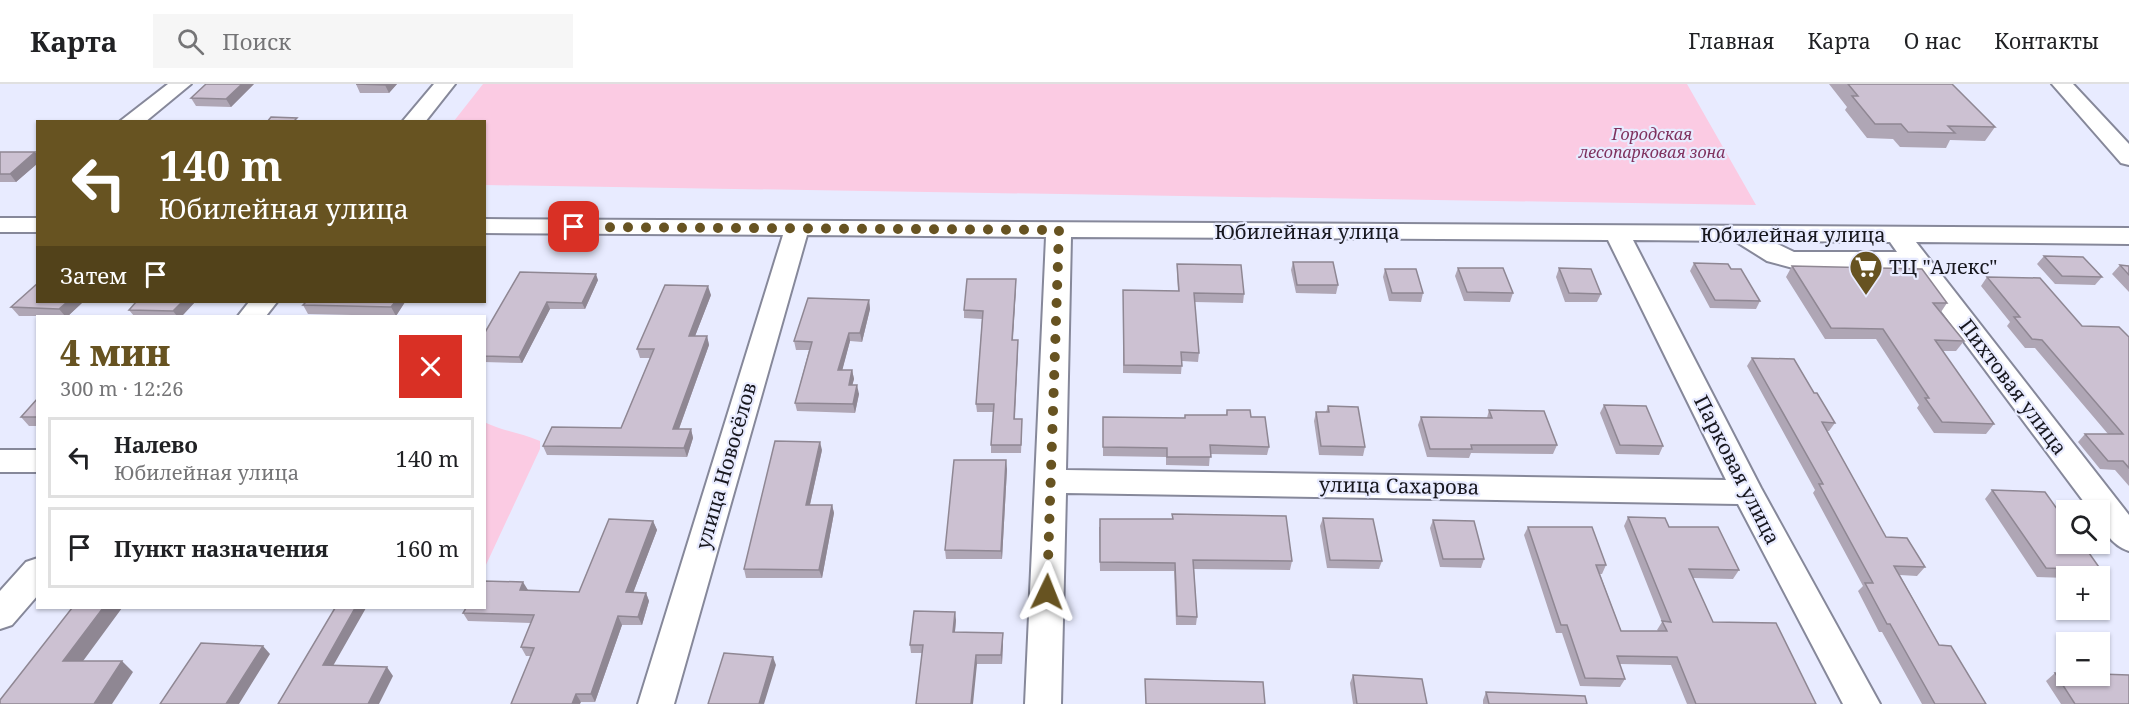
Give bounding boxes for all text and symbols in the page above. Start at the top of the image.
search box [153,14,573,68]
text: Карта [30,22,117,60]
icon: search [174,25,207,58]
text: Поиск [222,26,291,56]
text: Главная [1688,27,1775,55]
text: Карта [1808,27,1871,55]
text: О нас [1904,27,1961,55]
text: Контакты [1994,27,2099,55]
park label: Городская лесопарковая зона [1578,123,1725,163]
text: 140 m [159,136,283,193]
icon: left [60,144,138,222]
text: Юбилейная улица [159,190,409,227]
pin [548,201,599,252]
icon: arrive [557,210,590,243]
street label: Юбилейная улица [1214,218,1400,245]
street label: Юбилейная улица [1700,221,1886,248]
supermarket icon: ТЦ "Алекс" [1848,249,1884,296]
place label: ТЦ "Алекс" [1889,253,1997,280]
icon: arrive [139,258,172,291]
text: Затем [60,260,127,290]
street label: Пихтовая улица [1953,313,2073,460]
text: 4 мин [60,328,170,377]
button: close [399,335,462,398]
text: 300 m · 12:26 [60,375,183,402]
street label: улица Новосёлов [689,379,762,552]
street label: Парковая улица [1688,391,1787,549]
text: Налево [114,429,198,459]
icon: left [63,441,96,474]
text: 140 m [396,443,459,473]
text: Юбилейная улица [114,459,299,486]
street label: улица Сахарова [1319,471,1479,500]
map controls [2056,500,2110,686]
button: search [2056,500,2110,554]
icon: arrive [63,531,96,564]
text: Пункт назначения [114,533,328,563]
text: 160 m [396,533,459,563]
position arrow [1015,560,1079,624]
button: + [2056,566,2110,620]
button: − [2056,632,2110,686]

